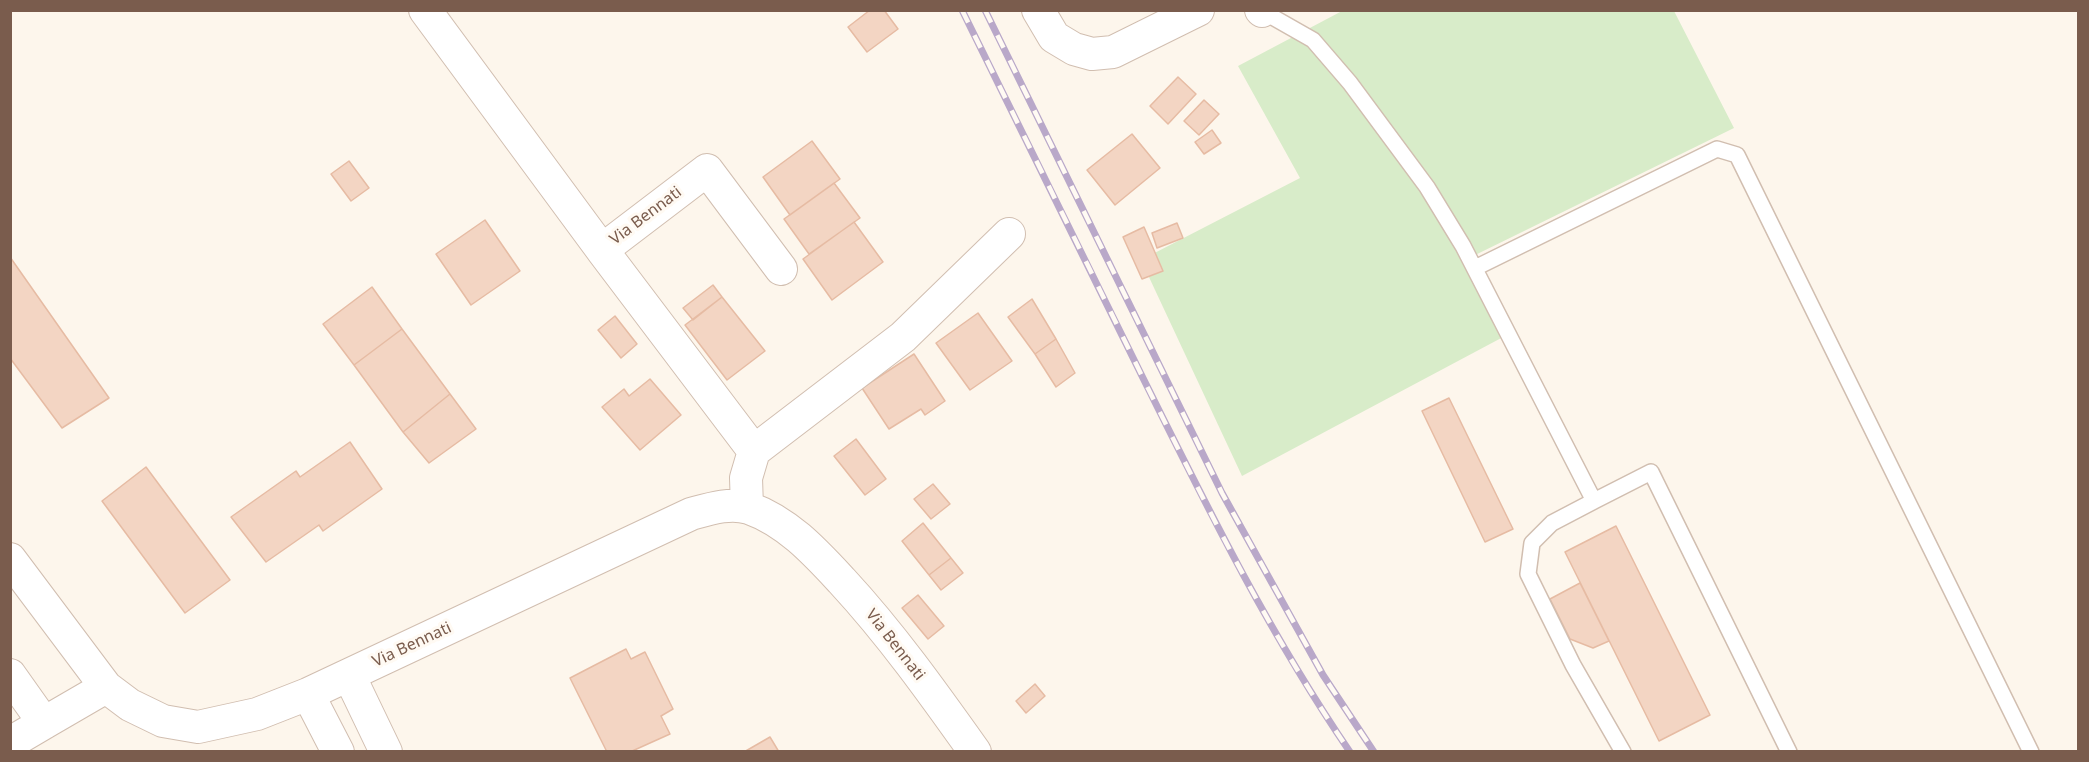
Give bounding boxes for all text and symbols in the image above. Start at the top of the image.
street label: Via Bennati [606,183,686,249]
street label: Via Bennati [861,606,929,684]
street label: Via Bennati [369,618,455,672]

